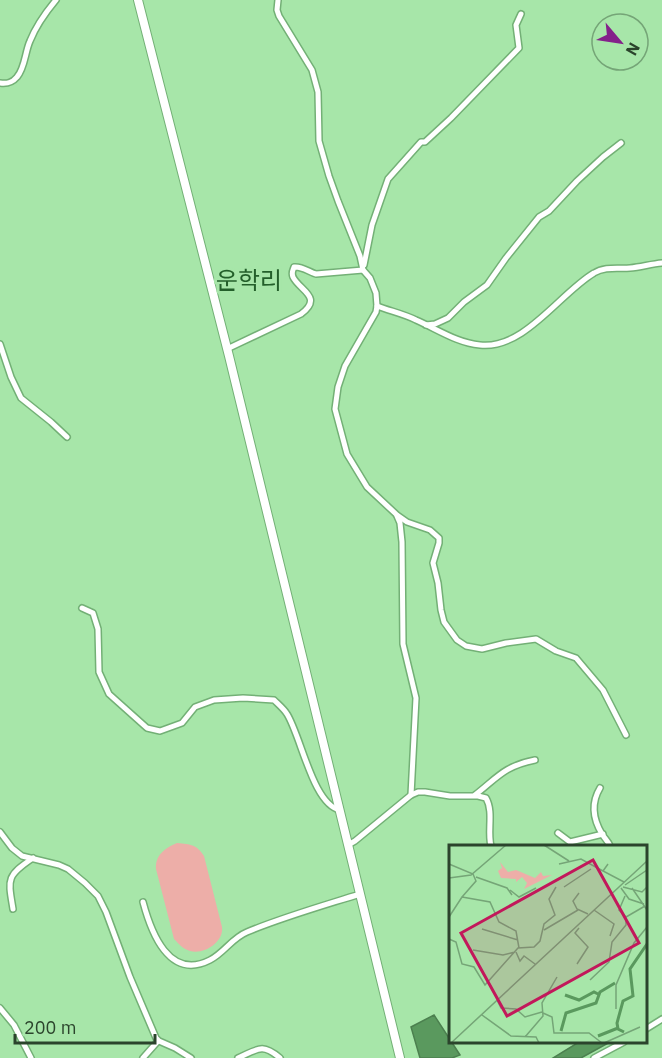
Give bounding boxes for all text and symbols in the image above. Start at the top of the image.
north arrow [590,12,650,72]
text: N [622,39,645,59]
district label: 운학리 [216,264,282,296]
inset map [449,845,647,1043]
scale bar [15,1007,154,1045]
text: 200 m [24,1016,76,1039]

